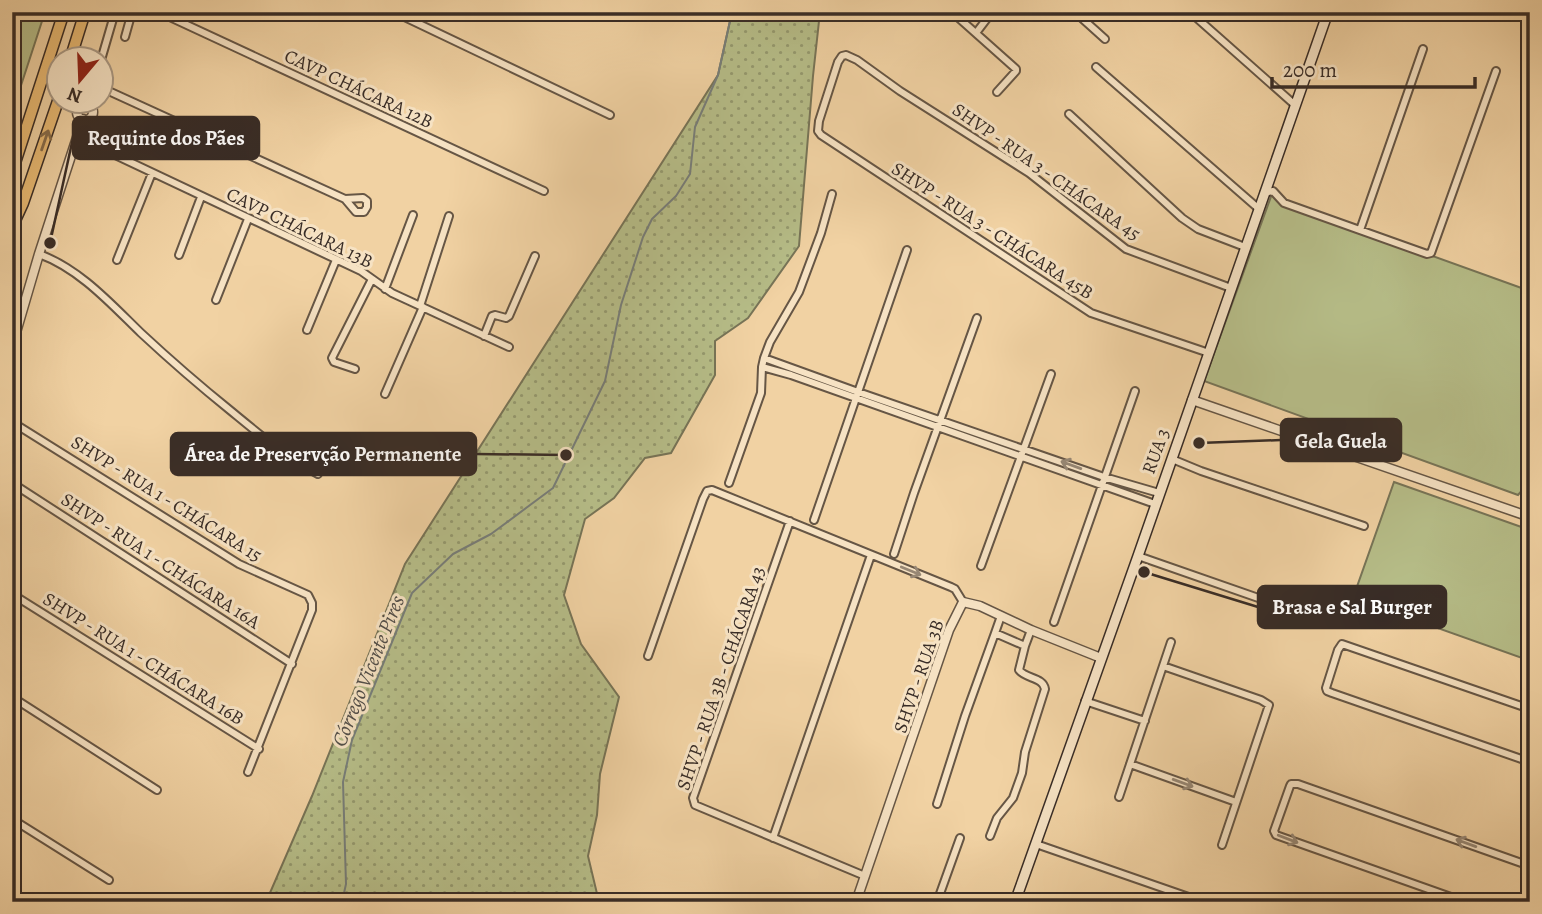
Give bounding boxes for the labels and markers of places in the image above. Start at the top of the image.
callout: Requinte dos Pães [73,117,259,159]
callout: Gela Guela [1281,419,1401,461]
callout: Área de Preservção Permanente [171,433,476,475]
callout: Brasa e Sal Burger [1258,586,1446,628]

